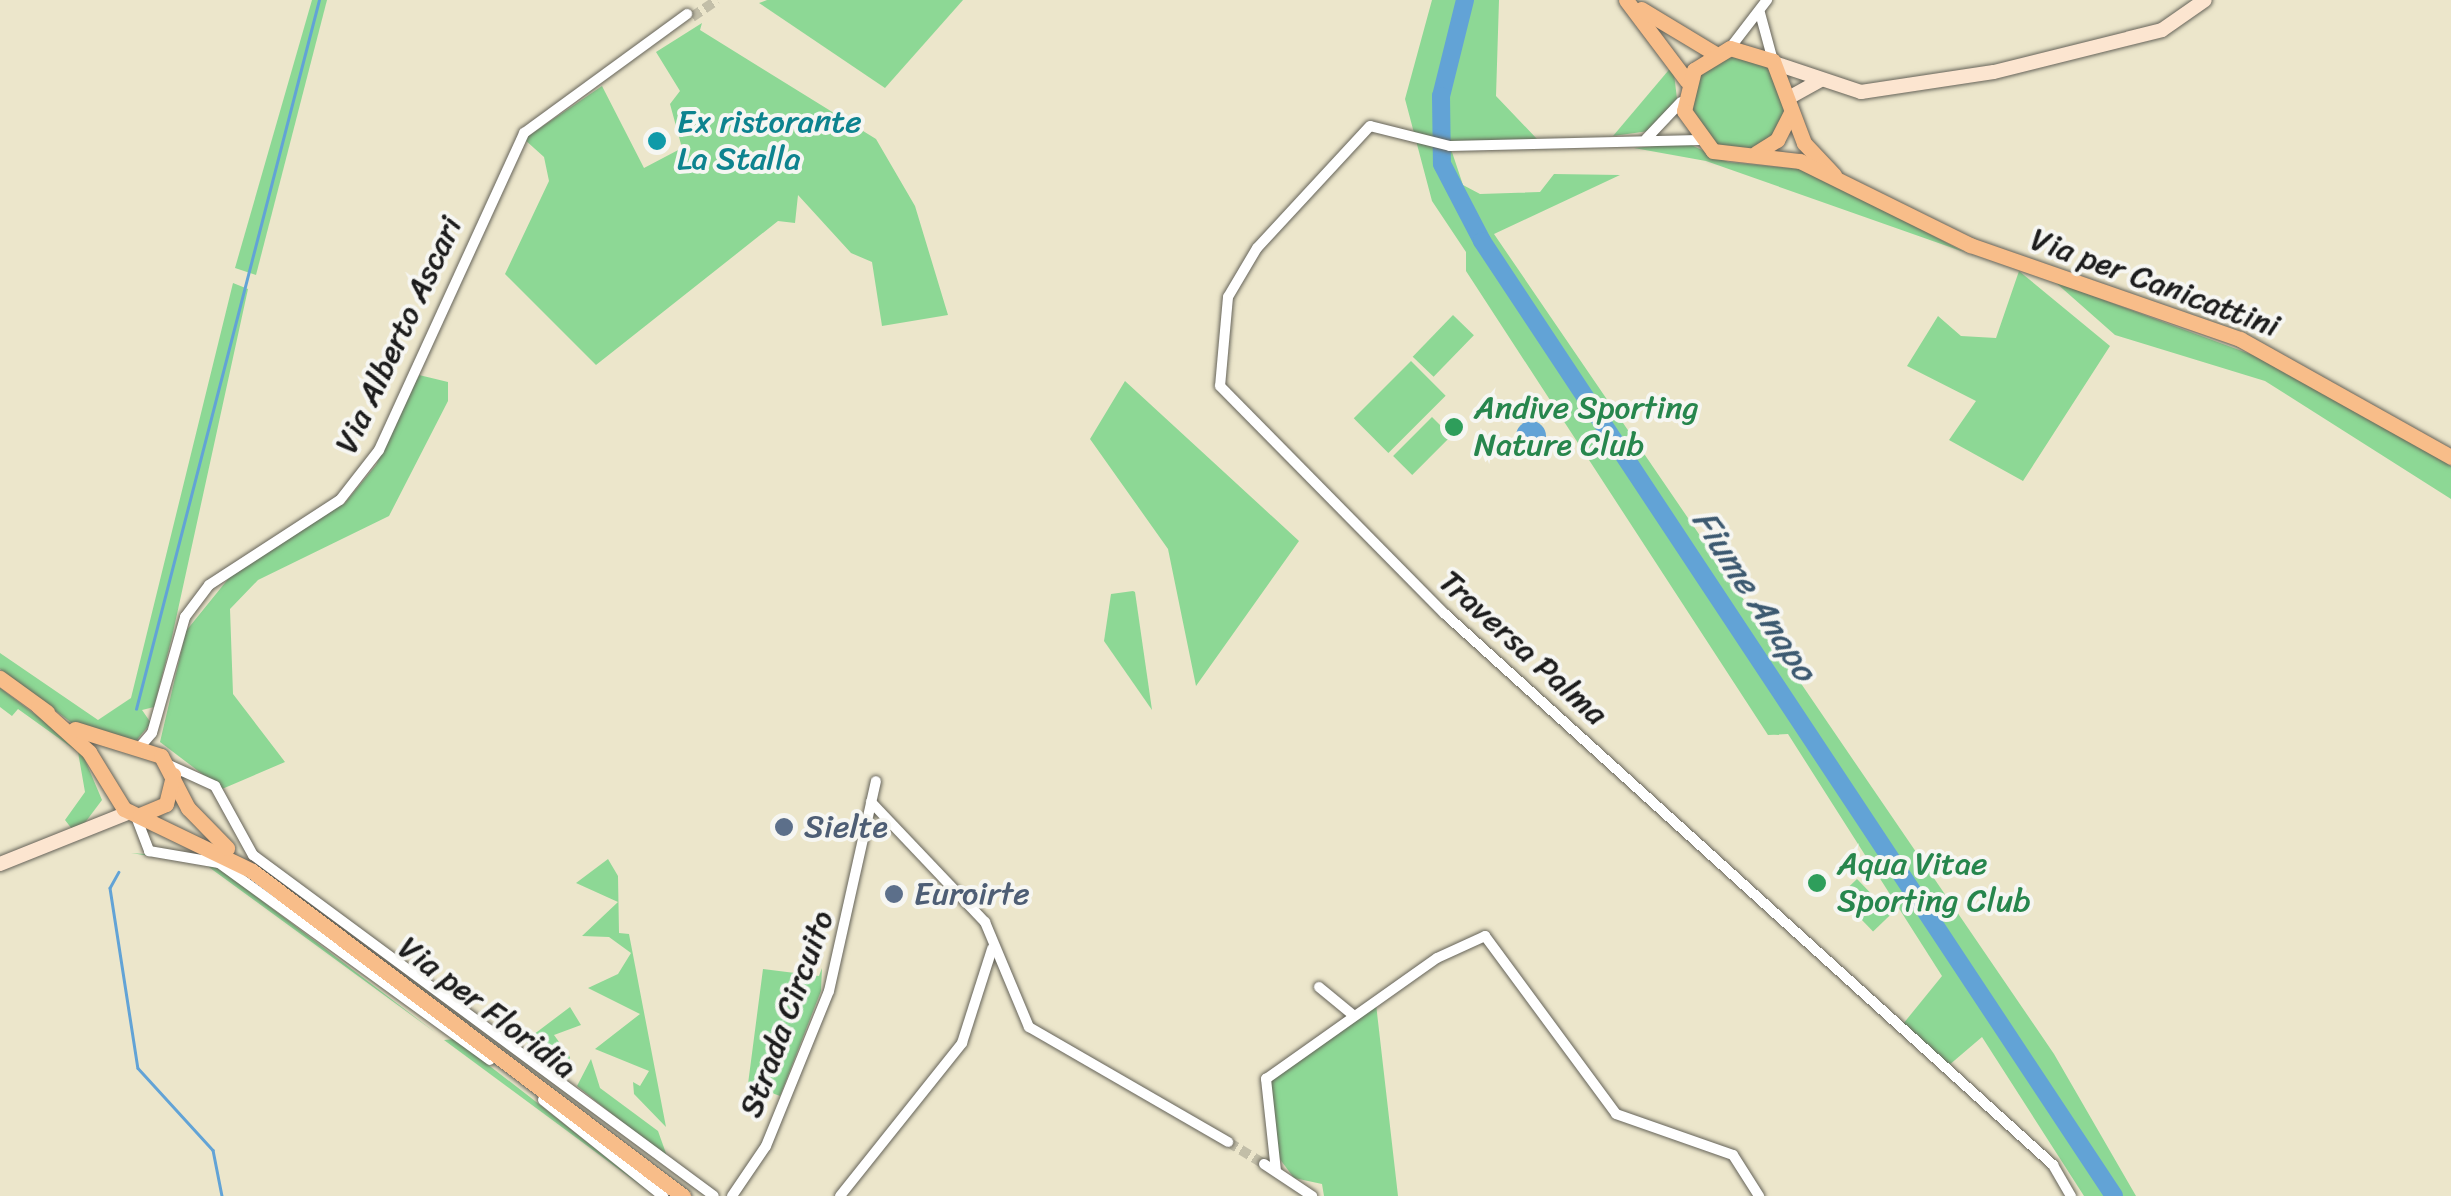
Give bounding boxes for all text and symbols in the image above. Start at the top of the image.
place label: Ex ristorante La Stalla [677,104,861,179]
marker: Ex ristorante La Stalla [646,130,668,152]
street label: Via Alberto Ascari [327,210,471,460]
street label: Via per Canicattini [2025,220,2285,346]
place label: Andive Sporting Nature Club [1474,390,1699,465]
marker: Andive Sporting Nature Club [1443,416,1465,438]
water label: Fiume Anapo [1684,501,1826,689]
street label: Traversa Palma [1431,563,1615,733]
place label: Sielte [804,808,888,846]
marker: Sielte [773,816,795,838]
place label: Aqua Vitae Sporting Club [1837,846,2030,921]
marker: Aqua Vitae Sporting Club [1806,872,1828,894]
place label: Euroirte [914,875,1030,913]
marker: Euroirte [883,883,905,905]
street label: Strada Circuito [732,905,842,1123]
street label: Via per Floridia [390,928,584,1088]

